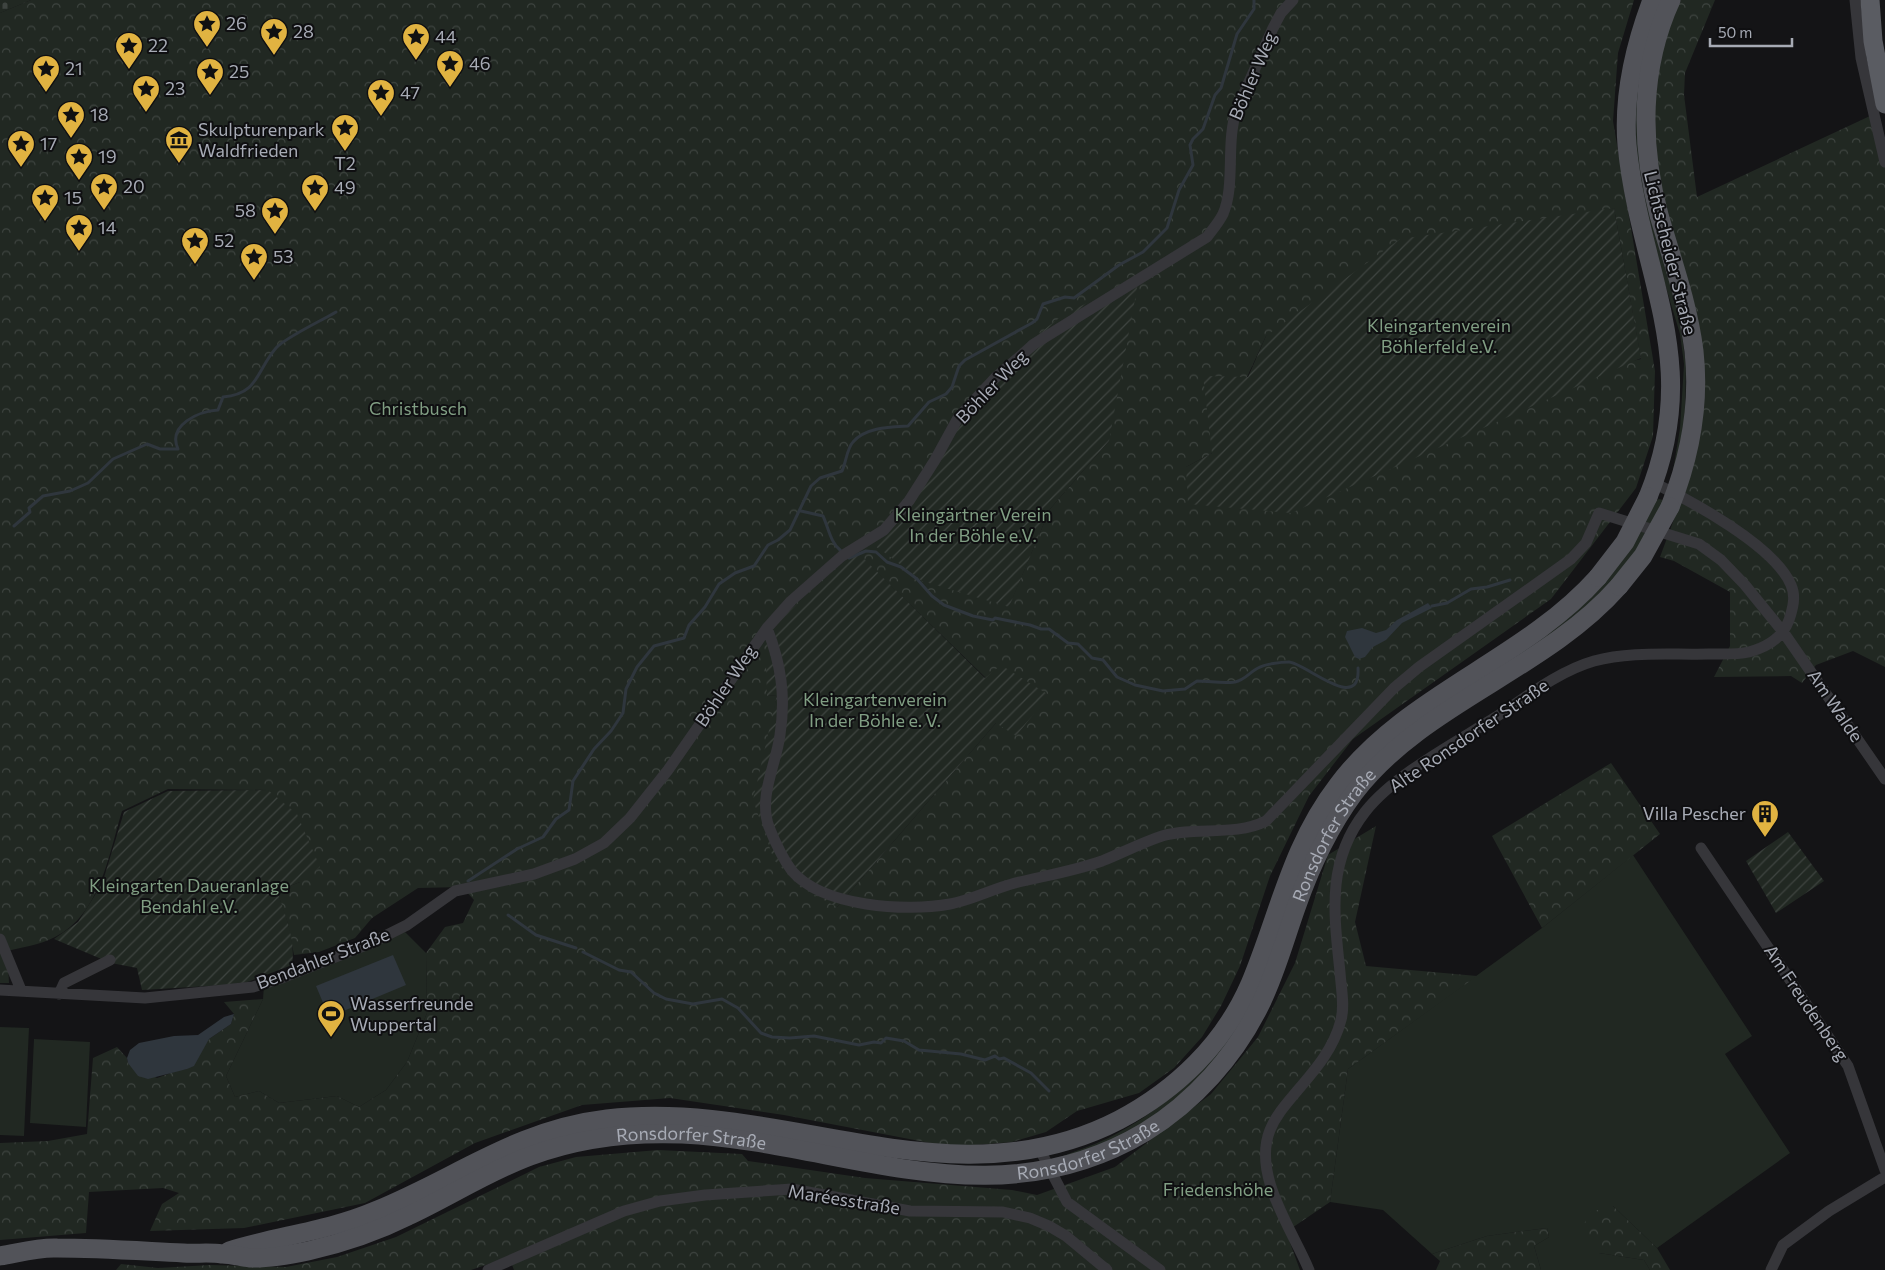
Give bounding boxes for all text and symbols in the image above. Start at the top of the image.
place icon: 26 [192,9,222,48]
place label: 26 [226,12,247,34]
scale bar [1710,15,1792,47]
place icon: 28 [259,17,289,56]
place label: 28 [293,20,314,42]
place icon: 44 [401,22,431,61]
text: 50 m [1718,23,1752,41]
place label: 44 [435,25,457,47]
street label: Böhler Weg [1224,28,1281,123]
place icon: 22 [114,31,144,70]
place label: 22 [148,34,168,56]
place icon: 46 [435,49,465,88]
place label: 46 [469,52,491,74]
place icon: 21 [31,54,61,93]
place label: 21 [65,57,83,79]
place icon: 25 [195,57,225,96]
place label: 25 [229,60,249,82]
place icon: 23 [131,74,161,113]
place label: 23 [165,77,185,99]
place icon: 47 [366,78,396,117]
place label: 47 [400,81,420,103]
place icon: 18 [56,100,86,139]
place label: 18 [90,103,109,125]
place icon: T2 [330,113,360,152]
place label: Skulpturenpark Waldfrieden [198,118,325,161]
museum icon: Skulpturenpark Waldfrieden [164,125,194,164]
place icon: 17 [6,129,36,168]
place label: 17 [40,132,57,154]
place icon: 19 [64,142,94,181]
place label: 19 [98,145,117,167]
place label: T2 [334,152,356,174]
street label: Lichtscheider Straße [1640,169,1702,337]
place icon: 20 [89,172,119,211]
place icon: 49 [300,173,330,212]
place label: 20 [123,175,145,197]
place label: 49 [334,176,356,198]
place icon: 15 [30,183,60,222]
place label: 15 [64,186,82,208]
place icon: 58 [260,196,290,235]
place label: 58 [235,199,256,221]
place icon: 14 [64,213,94,252]
place label: 14 [98,216,117,238]
place icon: 52 [180,226,210,265]
place label: 52 [214,229,234,251]
place icon: 53 [239,242,269,281]
place label: 53 [273,245,294,267]
park label: Kleingartenverein Böhlerfeld e.V. [1367,314,1511,357]
street label: Böhler Weg [951,345,1032,428]
park label: Christbusch [369,397,467,419]
park label: Kleingärtner Verein In der Böhle e.V. [895,503,1051,546]
street label: Böhler Weg [690,640,761,730]
street label: Am Walde [1804,665,1868,746]
street label: Alte Ronsdorfer Straße [1385,674,1552,797]
park label: Kleingartenverein In der Böhle e. V. [803,688,947,731]
street label: Ronsdorfer Straße [1287,763,1380,905]
building icon: Villa Pescher [1750,799,1780,838]
place label: Villa Pescher [1642,802,1746,824]
park label: Kleingarten Daueranlage Bendahl e.V. [89,874,289,917]
street label: Bendahler Straße [253,923,392,994]
street label: Am Freudenberg [1760,940,1854,1065]
place label: Wasserfreunde Wuppertal [350,992,474,1035]
sports icon: Wasserfreunde Wuppertal [316,999,346,1038]
street label: Ronsdorfer Straße [1016,1114,1163,1184]
street label: Ronsdorfer Straße [615,1122,768,1154]
park label: Friedenshöhe [1163,1178,1273,1200]
street label: Maréesstraße [787,1179,902,1219]

